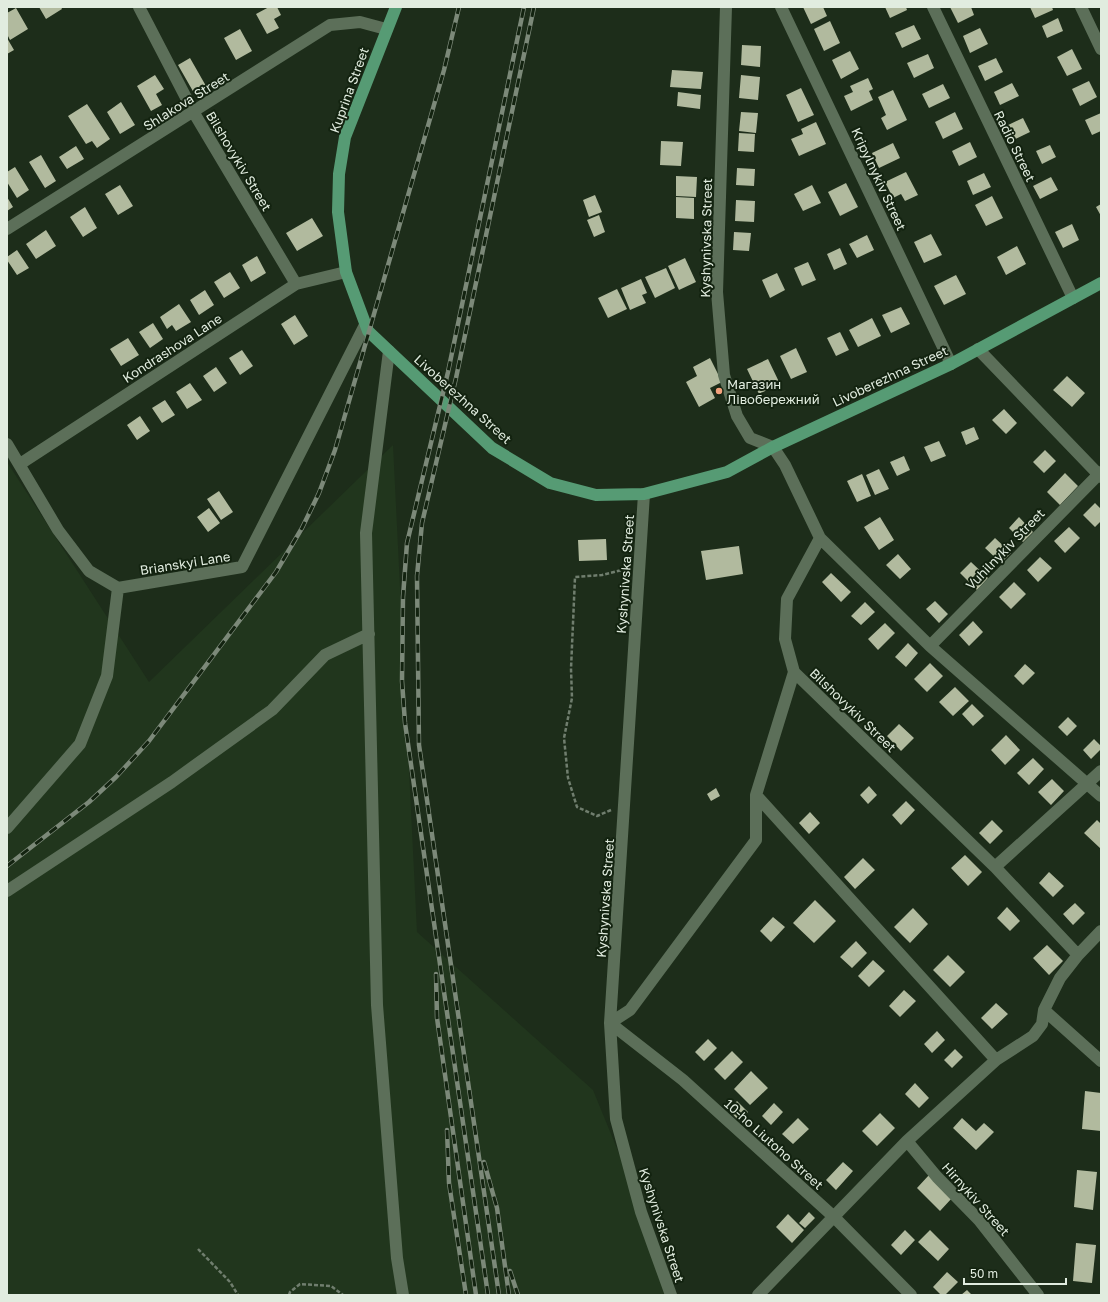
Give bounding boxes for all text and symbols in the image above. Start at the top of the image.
street label: Kuprina Street [326,45,372,135]
street label: Shlakova Street [140,68,232,134]
street label: Bilshovykiv Street [203,108,275,214]
street label: Radio Street [991,108,1039,184]
street label: Kripylnykiv Street [848,125,910,233]
street label: Kyshynivska Street [697,178,715,298]
street label: Kondrashova Lane [119,310,225,386]
street label: Livoberezhna Street [830,342,950,410]
street label: Livoberezhna Street [411,351,515,447]
place label: Магазин Лівобережний [727,376,820,407]
marker: Магазин Лівобережний [714,386,724,396]
street label: Vuhilnykiv Street [962,505,1048,593]
street label: Kyshynivska Street [613,514,637,634]
street label: Brianskyi Lane [139,548,231,578]
street label: Bilshovykiv Street [807,665,899,755]
street label: Kyshynivska Street [593,838,617,958]
street label: 10-ho Liutoho Street [721,1095,827,1193]
street label: Hirnykiv Street [939,1159,1013,1239]
street label: Kyshynivska Street [636,1166,688,1284]
scale bar [964,1260,1066,1286]
text: 50 m [970,1266,998,1281]

